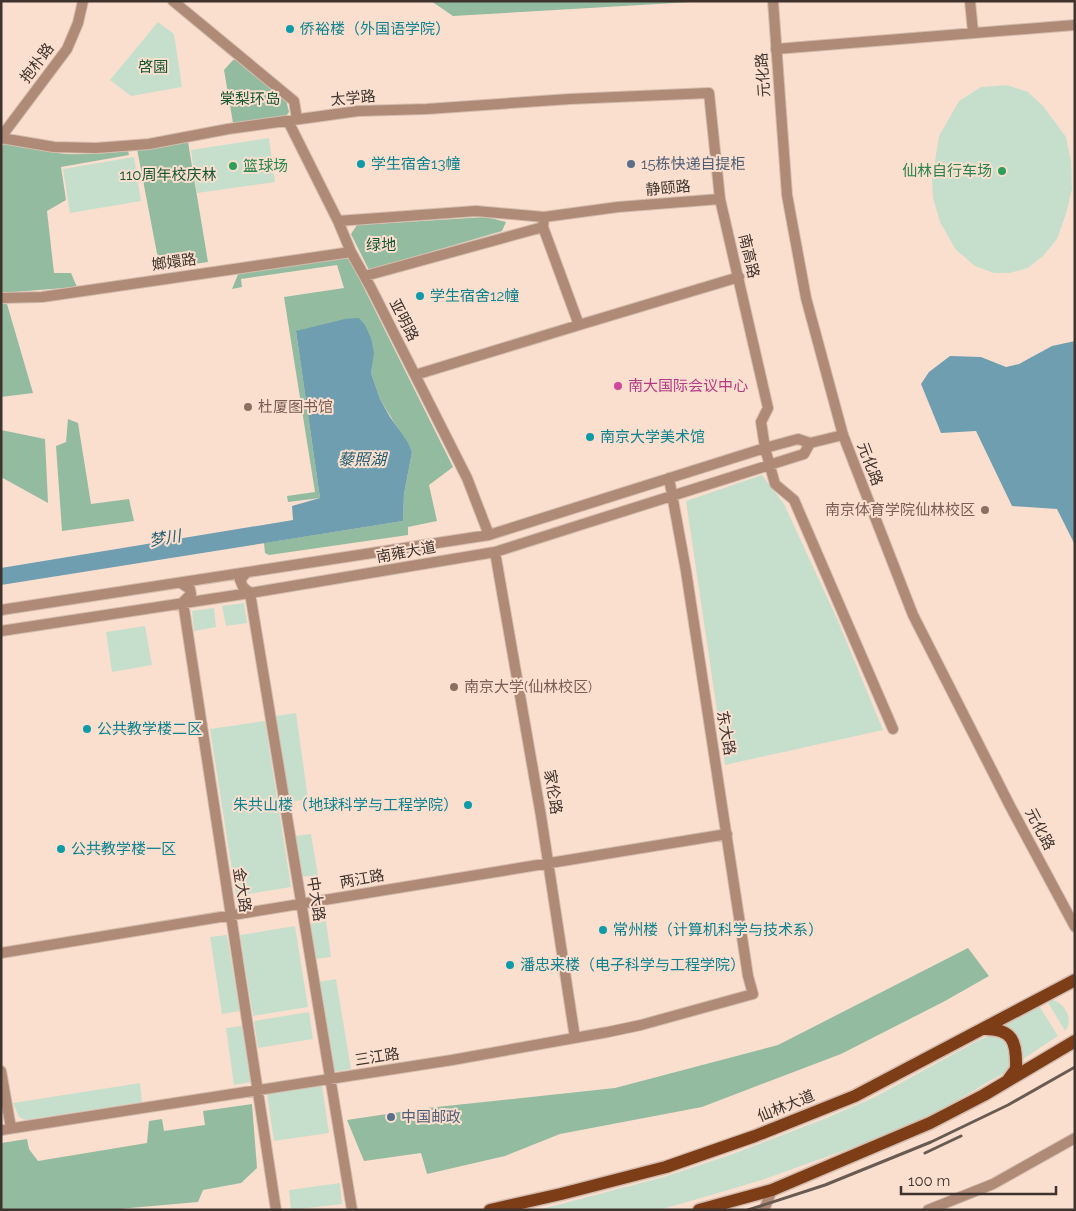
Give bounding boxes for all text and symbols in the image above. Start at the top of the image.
place label: 侨裕楼（外国语学院） [300,20,450,38]
marker: 侨裕楼（外国语学院） [284,23,296,35]
street label: 抱朴路 [16,40,58,86]
street label: 元化路 [752,52,774,98]
park label: 啓園 [138,58,168,76]
street label: 太学路 [330,87,376,109]
park label: 棠梨环岛 [220,90,280,108]
place label: 学生宿舍13幢 [371,155,460,173]
place label: 15栋快递自提柜 [641,155,746,173]
place label: 篮球场 [243,157,288,175]
marker: 学生宿舍13幢 [355,158,367,170]
marker: 15栋快递自提柜 [625,158,637,170]
marker: 篮球场 [227,160,239,172]
place label: 仙林自行车场 [902,162,992,180]
marker: 仙林自行车场 [996,165,1008,177]
park label: 110周年校庆林 [119,166,217,184]
street label: 静颐路 [645,177,691,199]
street label: 南高路 [735,232,763,280]
park label: 绿地 [366,236,396,254]
street label: 嫏嬛路 [150,250,198,274]
place label: 学生宿舍12幢 [430,287,519,305]
marker: 学生宿舍12幢 [414,290,426,302]
street label: 亚明路 [386,296,422,344]
place label: 南大国际会议中心 [628,377,748,395]
marker: 南大国际会议中心 [612,380,624,392]
place label: 杜厦图书馆 [258,398,333,416]
marker: 杜厦图书馆 [242,401,254,413]
place label: 南京大学美术馆 [600,428,705,446]
marker: 南京大学美术馆 [584,431,596,443]
street label: 元化路 [854,440,886,488]
water label: 藜照湖 [338,450,389,469]
place label: 南京体育学院仙林校区 [825,501,975,519]
marker: 南京体育学院仙林校区 [979,504,991,516]
water label: 梦川 [148,526,184,550]
street label: 南雍大道 [375,538,437,566]
place label: 南京大学(仙林校区) [464,678,592,696]
marker: 南京大学(仙林校区) [448,681,460,693]
street label: 东大路 [713,709,739,757]
place label: 公共教学楼二区 [97,720,202,738]
marker: 公共教学楼二区 [81,723,93,735]
street label: 家伦路 [541,768,565,816]
place label: 朱共山楼（地球科学与工程学院） [233,796,458,814]
marker: 朱共山楼（地球科学与工程学院） [462,799,474,811]
street label: 元化路 [1021,805,1059,853]
place label: 公共教学楼一区 [71,840,176,858]
marker: 公共教学楼一区 [55,843,67,855]
street label: 金大路 [230,866,254,914]
street label: 两江路 [338,866,386,892]
street label: 中大路 [304,875,328,923]
place label: 常州楼（计算机科学与技术系） [613,921,823,939]
marker: 常州楼（计算机科学与技术系） [597,924,609,936]
place label: 潘忠来楼（电子科学与工程学院） [520,956,745,974]
marker: 潘忠来楼（电子科学与工程学院） [504,959,516,971]
street label: 三江路 [353,1045,401,1069]
street label: 仙林大道 [755,1086,817,1126]
place label: 中国邮政 [401,1108,461,1126]
marker: 中国邮政 [385,1111,397,1123]
scale bar [901,1164,1056,1196]
text: 100 m [908,1172,950,1190]

